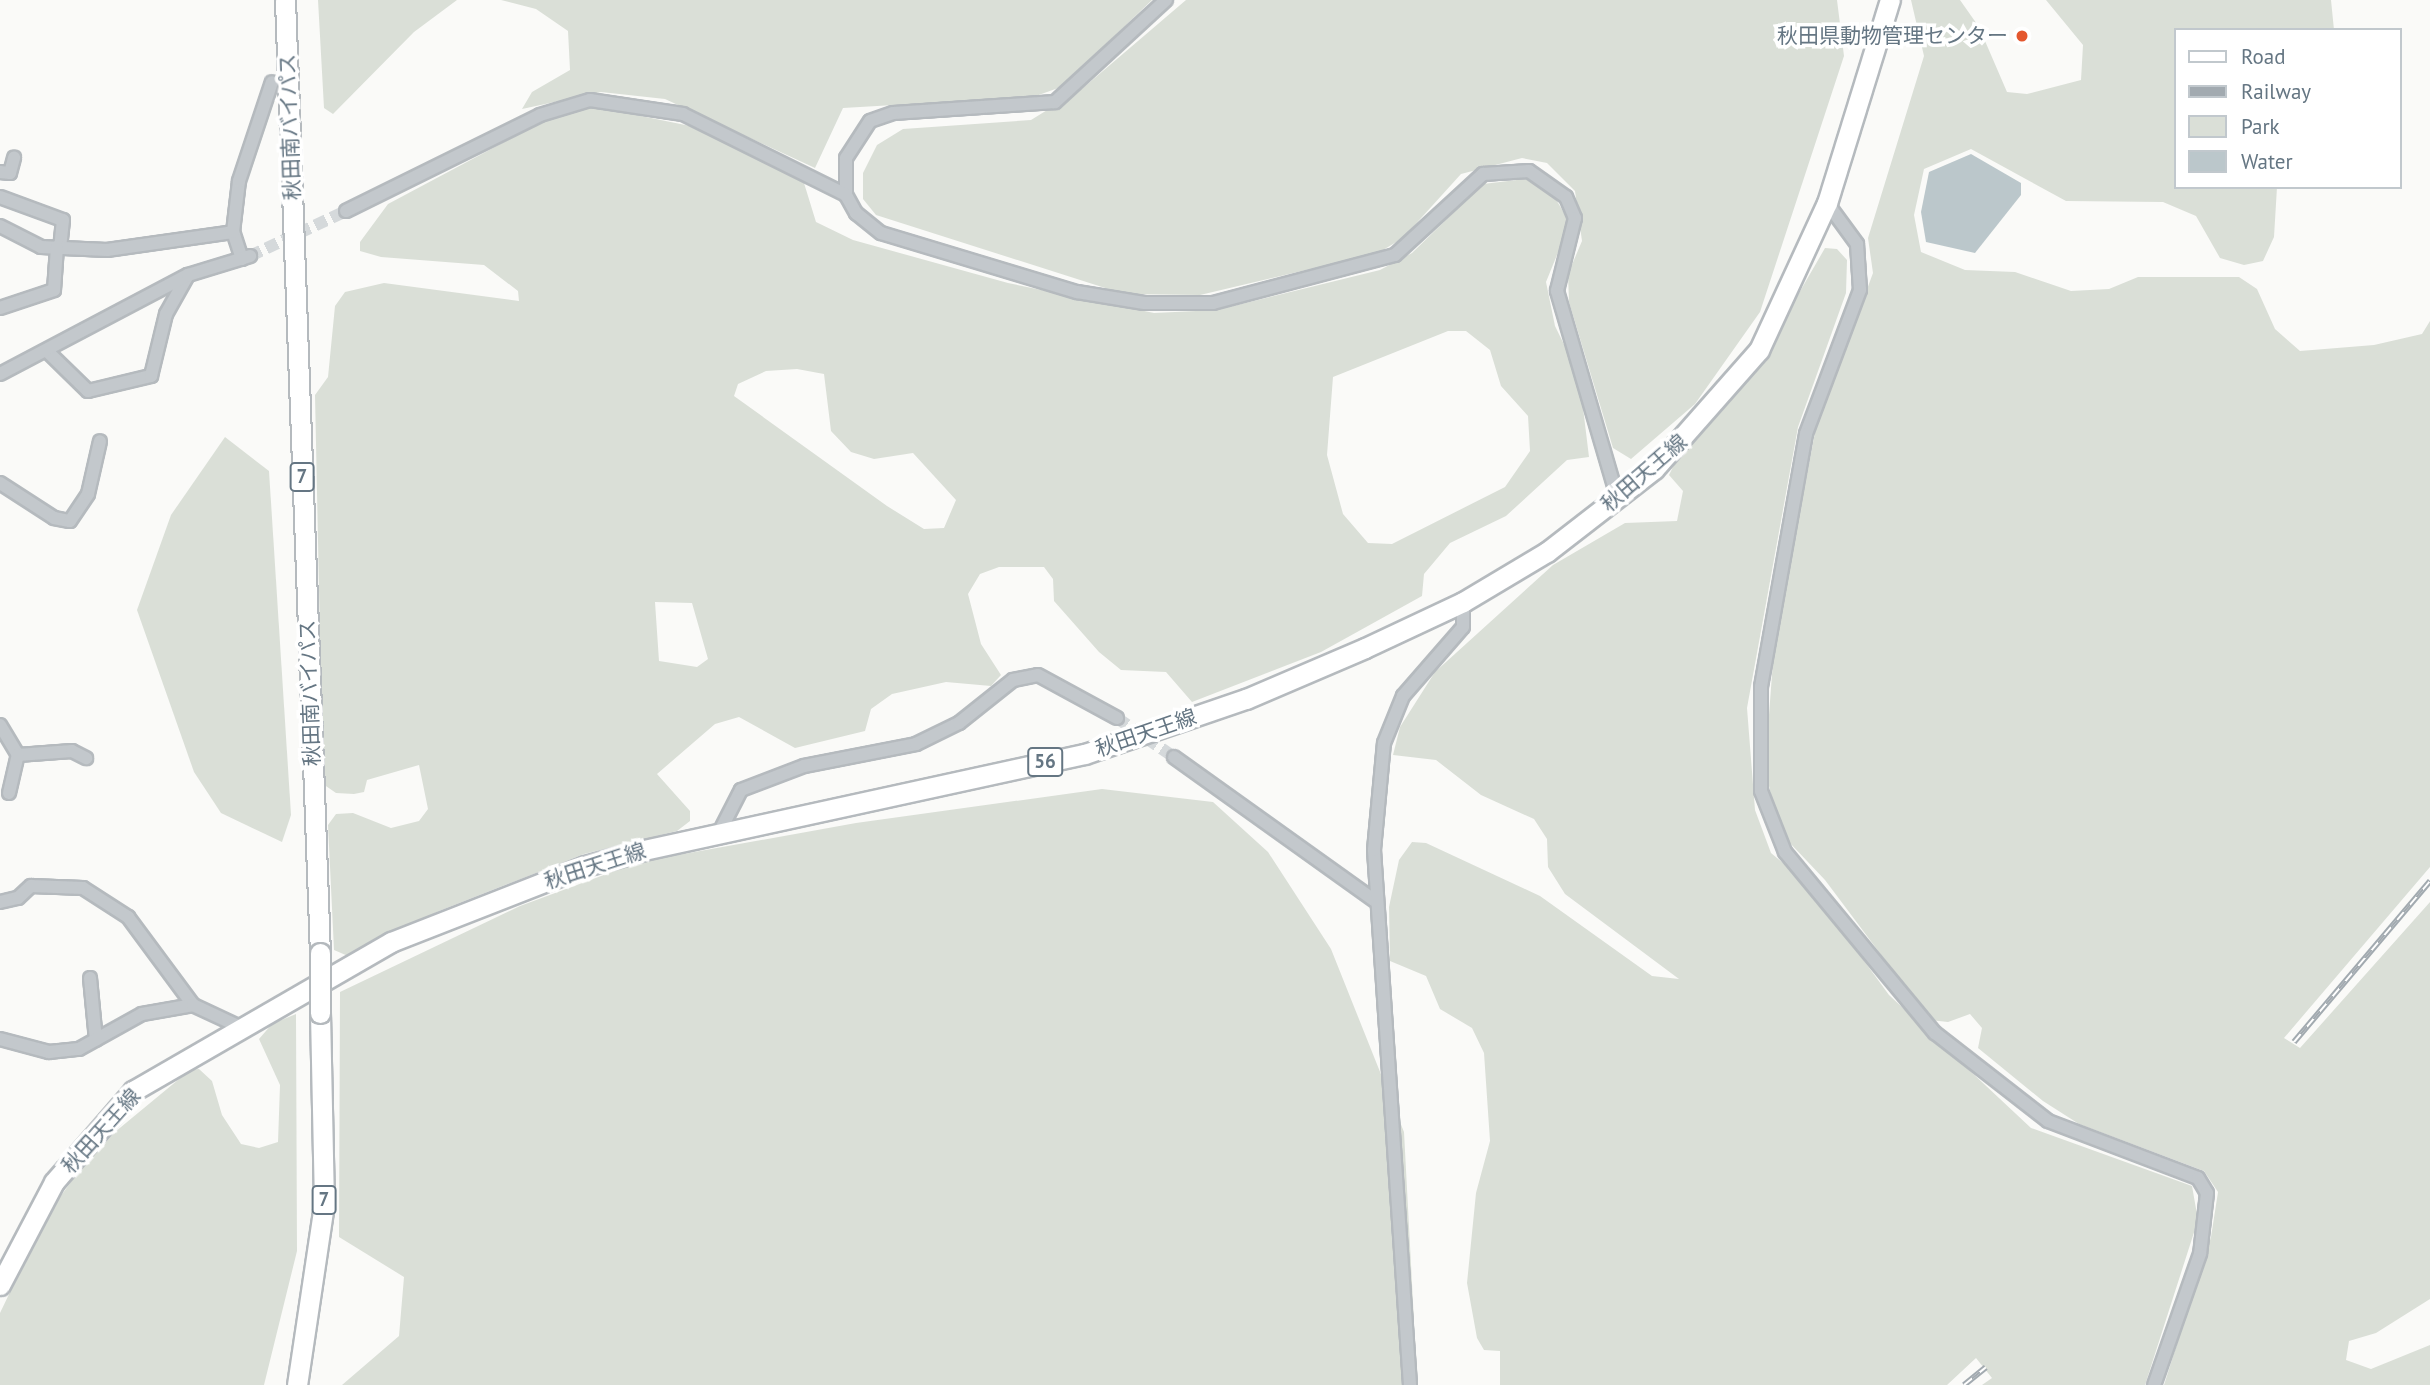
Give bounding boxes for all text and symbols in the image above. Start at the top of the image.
place label: 秋田県動物管理センター [1777,23,2008,49]
marker: 秋田県動物管理センター [2014,28,2030,44]
legend [2174,28,2402,189]
text: Road [2241,43,2285,70]
street label: 秋田南バイパス [275,53,305,201]
text: Railway [2241,78,2311,105]
text: Park [2241,113,2280,140]
text: Water [2241,148,2293,175]
street label: 秋田天王線 [1596,429,1692,517]
road number: 7 [288,462,316,492]
street label: 秋田南バイパス [295,619,325,767]
street label: 秋田天王線 [1092,704,1200,762]
road number: 56 [1026,747,1064,778]
street label: 秋田天王線 [541,838,649,894]
street label: 秋田天王線 [57,1084,145,1178]
road number: 7 [310,1184,338,1216]

